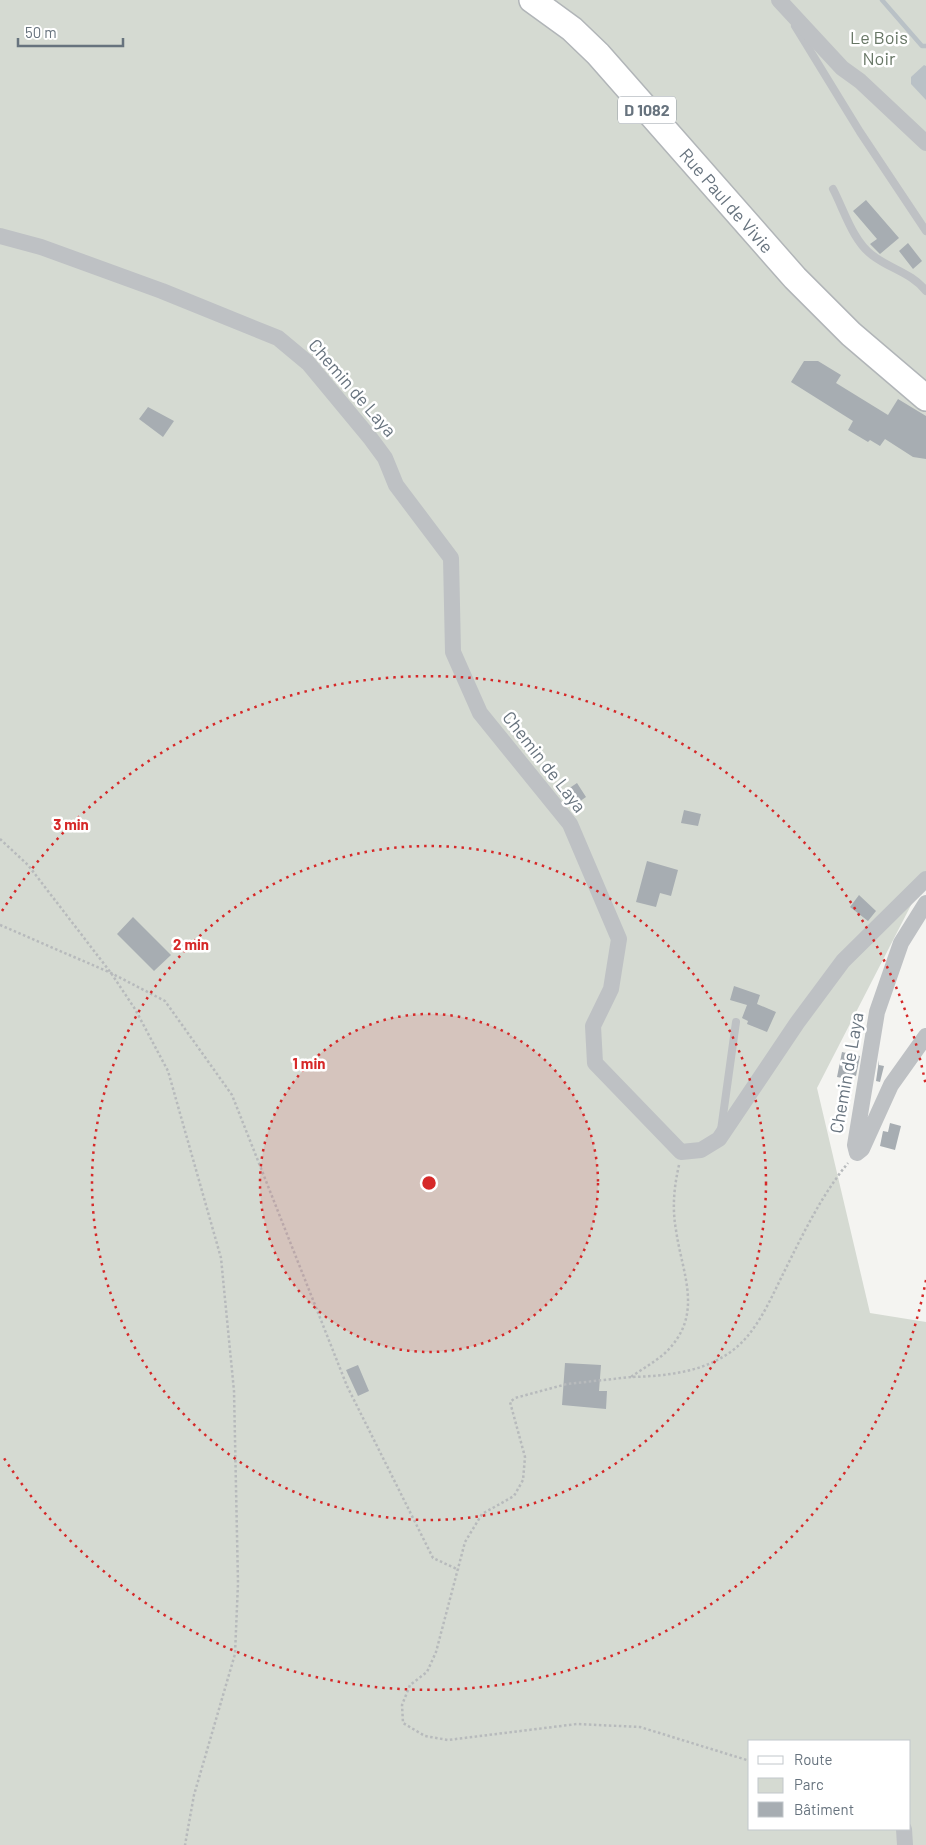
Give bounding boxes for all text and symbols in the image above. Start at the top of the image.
scale bar [18,15,122,47]
text: 50 m [25,23,57,41]
park label: Le Bois Noir [850,26,908,69]
road number: D 1082 [618,96,676,124]
street label: Rue Paul de Vivie [675,143,778,257]
street label: Chemin de Laya [304,334,401,441]
street label: Chemin de Laya [498,706,591,816]
text: 3 min [53,815,89,833]
text: 2 min [173,935,209,953]
street label: Chemin de Laya [825,1011,867,1135]
text: 1 min [293,1054,325,1072]
centre of rings [420,1174,438,1192]
legend [748,1740,911,1830]
text: Route [794,1750,833,1768]
text: Parc [794,1775,824,1793]
text: Bâtiment [794,1800,854,1818]

